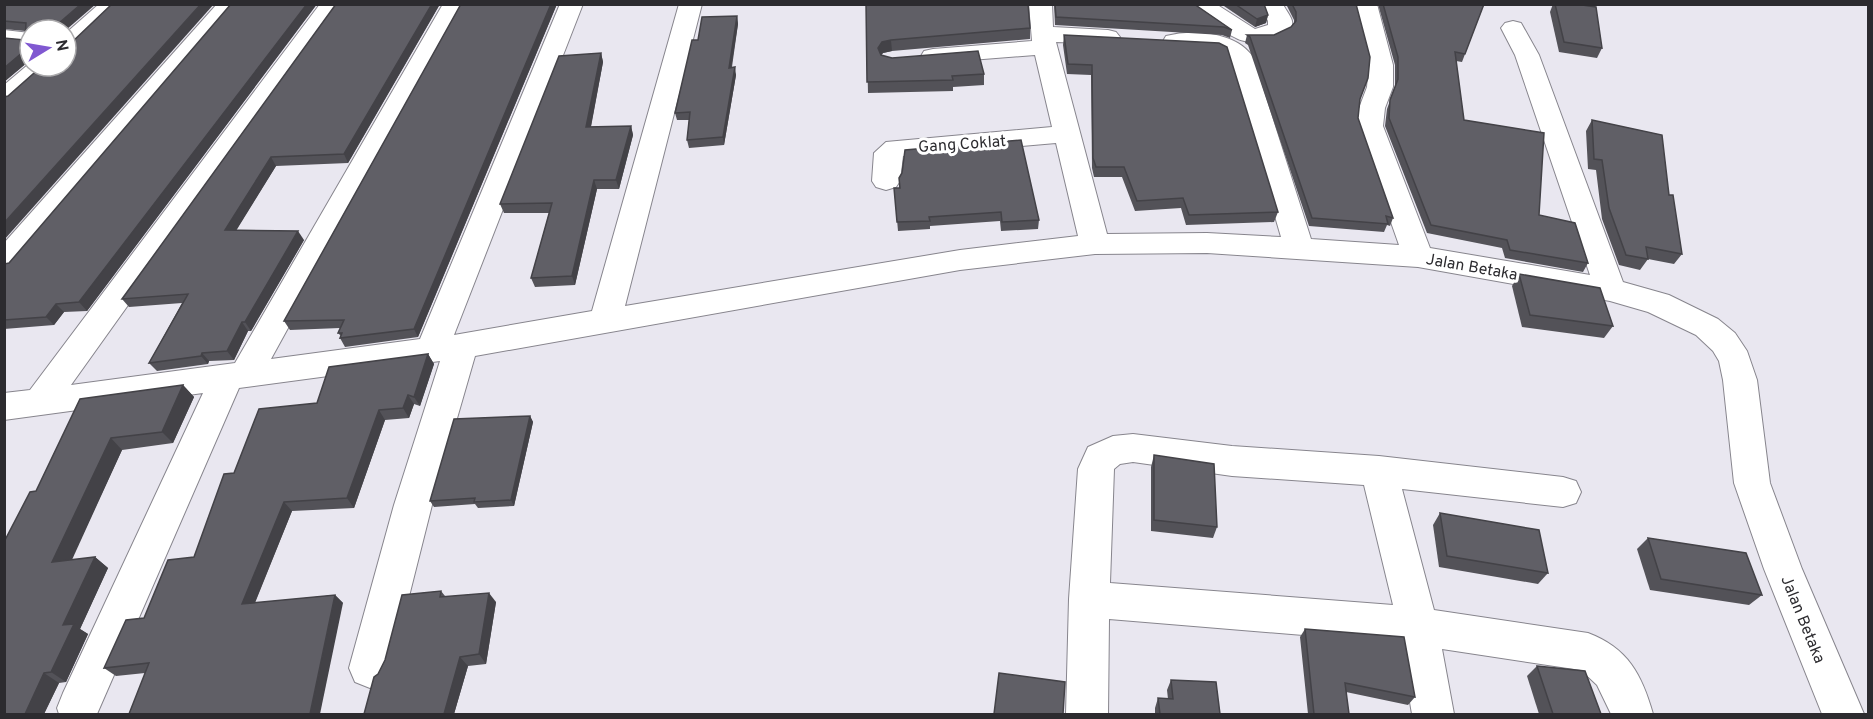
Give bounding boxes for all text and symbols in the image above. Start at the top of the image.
north arrow [18,18,78,78]
text: N [50,38,72,53]
street label: Gang Coklat [918,132,1007,158]
street label: Jalan Betaka [1424,250,1519,286]
street label: Jalan Betaka [1776,573,1829,666]

